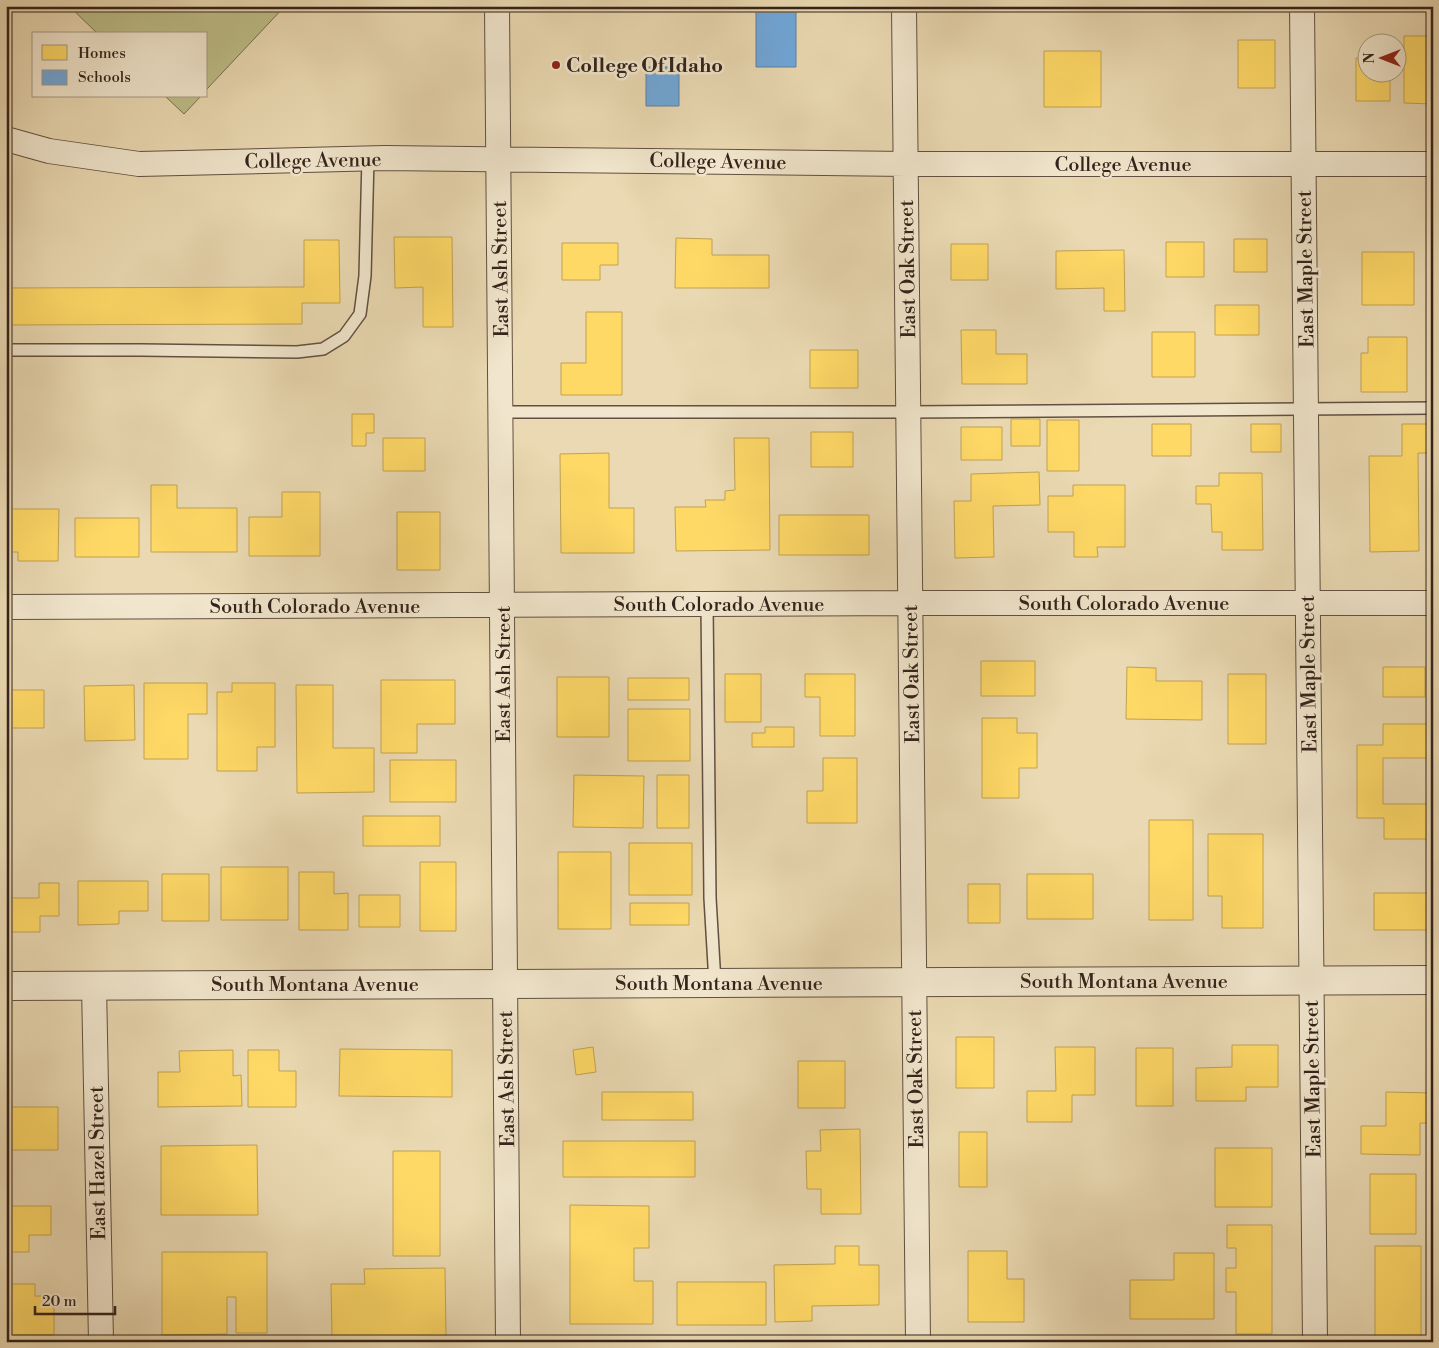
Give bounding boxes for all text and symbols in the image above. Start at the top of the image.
legend [32,32,208,98]
north arrow [1356,32,1406,82]
text: Homes [78,44,126,63]
text: N [1361,52,1379,64]
place label: College Of Idaho [566,54,723,79]
marker: College Of Idaho [550,59,562,71]
text: Schools [78,68,131,87]
street label: College Avenue [244,148,382,175]
street label: College Avenue [649,149,787,176]
street label: College Avenue [1054,153,1192,178]
street label: East Maple Street [1293,190,1320,348]
street label: East Oak Street [895,199,922,339]
street label: East Ash Street [488,200,515,338]
street label: South Colorado Avenue [1019,592,1229,617]
street label: South Colorado Avenue [614,593,824,618]
street label: South Colorado Avenue [210,595,420,620]
street label: East Maple Street [1296,595,1323,753]
street label: East Oak Street [899,604,926,744]
street label: East Ash Street [492,606,517,742]
street label: South Montana Avenue [1020,970,1228,995]
street label: South Montana Avenue [615,972,823,997]
street label: South Montana Avenue [211,973,419,998]
street label: East Maple Street [1300,1000,1327,1158]
street label: East Oak Street [903,1009,930,1149]
street label: East Ash Street [494,1010,521,1148]
street label: East Hazel Street [85,1086,112,1240]
scale bar [35,1283,115,1315]
text: 20 m [42,1292,77,1311]

